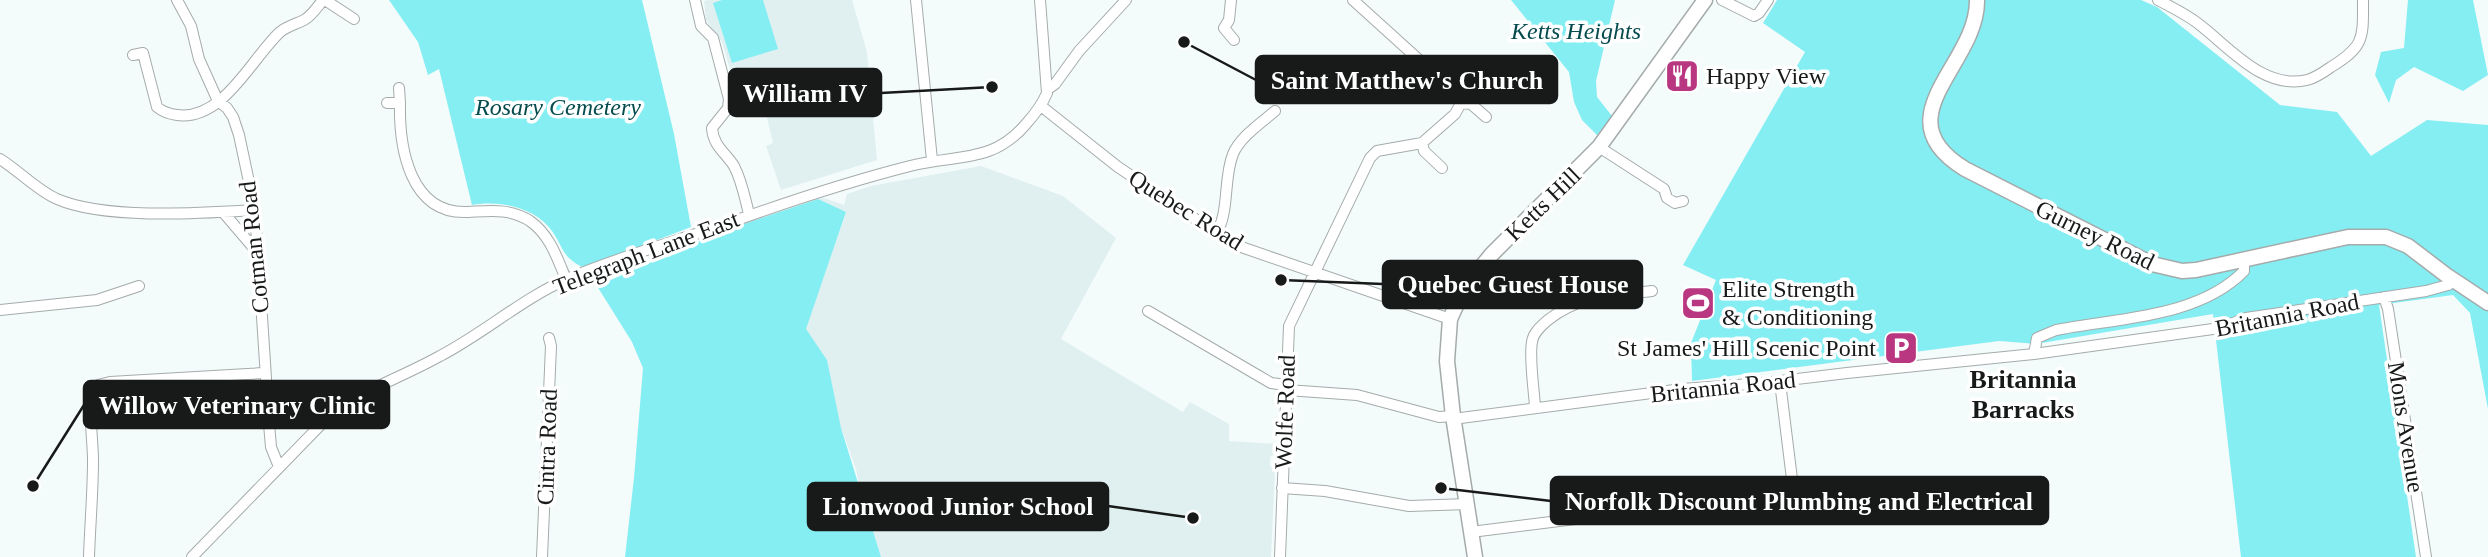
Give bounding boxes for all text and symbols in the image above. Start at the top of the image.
park label: Ketts Heights [1510,18,1641,44]
callout: Saint Matthew's Church [1256,56,1557,103]
restaurant icon: Happy View [1663,57,1701,95]
place label: Happy View [1706,63,1827,89]
text: Saint Matthew's Church [1271,66,1544,95]
callout: William IV [729,69,881,116]
text: William IV [743,79,867,108]
park label: Rosary Cemetery [474,94,641,120]
street label: Ketts Hill [1500,162,1586,246]
street label: Quebec Road [1124,165,1248,255]
street label: Cotman Road [234,180,274,314]
street label: Gurney Road [2031,195,2159,275]
street label: Telegraph Lane East [549,205,743,300]
callout: Quebec Guest House [1383,261,1642,308]
text: Quebec Guest House [1397,270,1629,299]
place label: Elite Strength & Conditioning [1722,276,1873,330]
sports icon: Elite Strength & Conditioning [1679,284,1717,322]
street label: Britannia Road [2213,288,2361,342]
parking icon: St James' Hill Scenic Point [1882,329,1920,367]
place label: St James' Hill Scenic Point [1617,335,1876,361]
street label: Wolfe Road [1270,354,1300,470]
street label: Mons Avenue [2383,360,2429,494]
district label: Britannia Barracks [1970,365,2076,424]
street label: Britannia Road [1649,366,1797,408]
callout: Willow Veterinary Clinic [84,381,389,428]
street label: Cintra Road [532,388,562,506]
text: Willow Veterinary Clinic [99,391,375,420]
callout: Norfolk Discount Plumbing and Electrical [1551,477,2048,524]
callout: Lionwood Junior School [808,483,1108,530]
text: Norfolk Discount Plumbing and Electrical [1565,487,2033,516]
text: Lionwood Junior School [822,492,1094,521]

